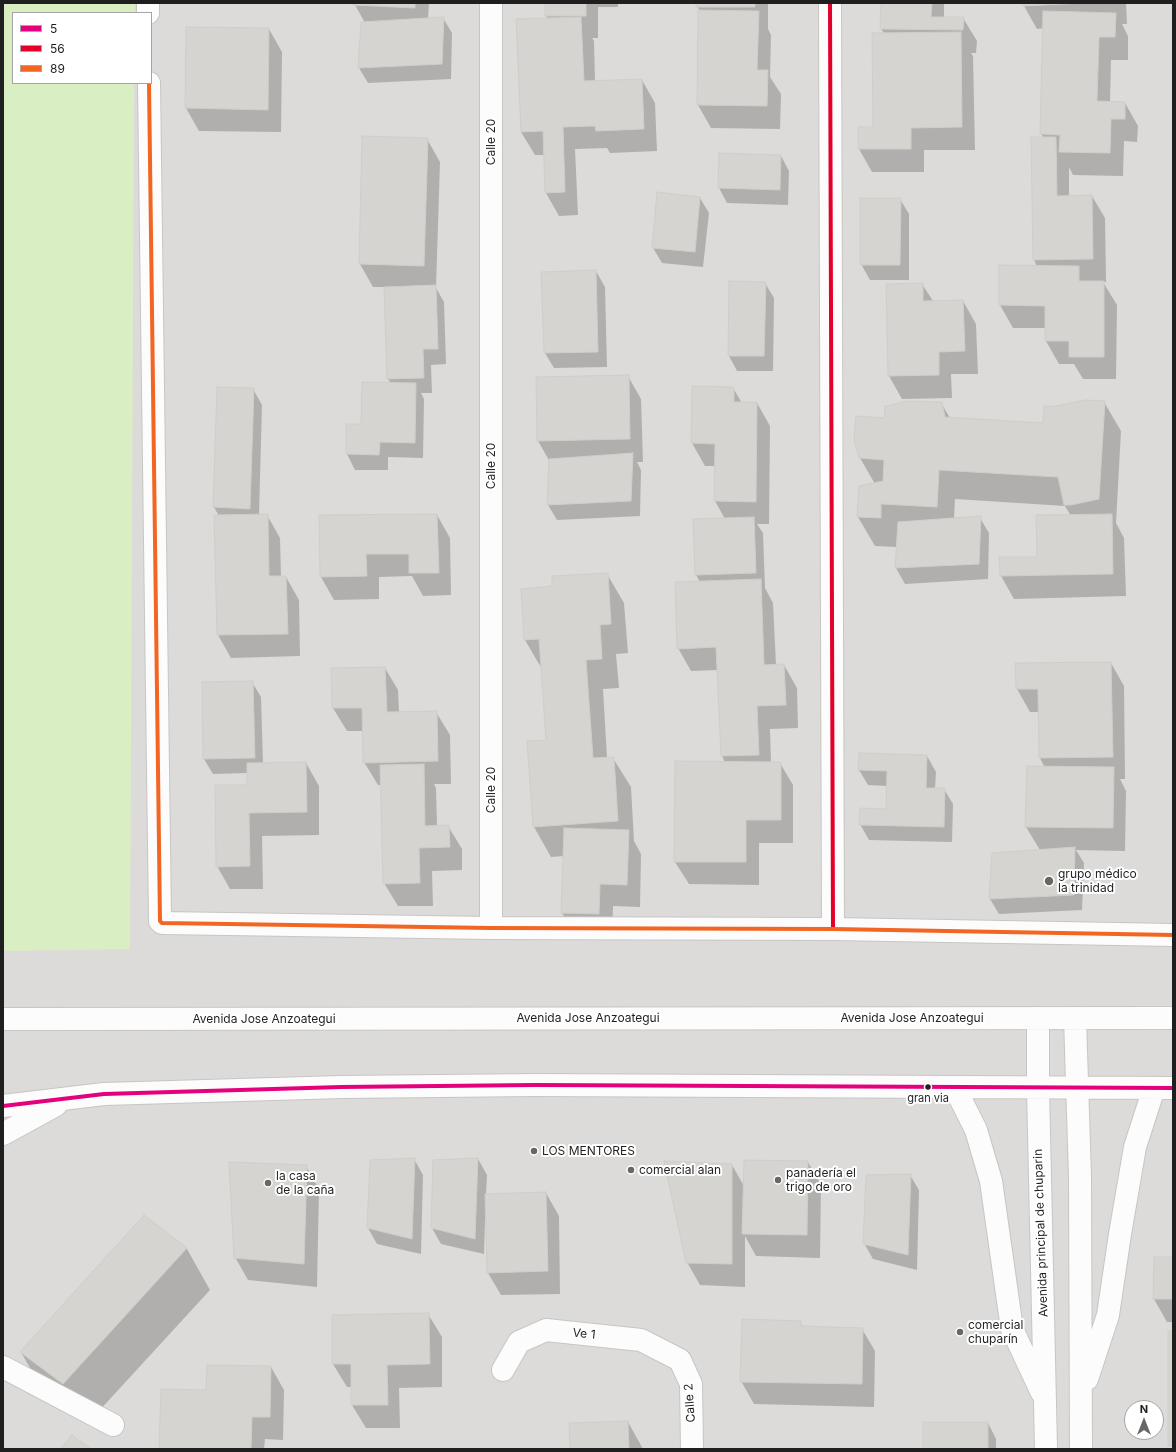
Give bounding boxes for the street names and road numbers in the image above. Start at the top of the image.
street label: Calle 20 [484,119,498,165]
street label: Calle 20 [484,443,498,489]
street label: Calle 20 [484,767,498,813]
street label: Avenida Jose Anzoategui [516,1011,660,1025]
street label: Avenida Jose Anzoategui [840,1011,984,1025]
street label: Avenida Jose Anzoategui [192,1012,336,1026]
street label: Avenida principal de chuparin [1031,1149,1051,1317]
street label: Ve 1 [572,1326,596,1342]
street label: Calle 2 [681,1383,699,1423]

